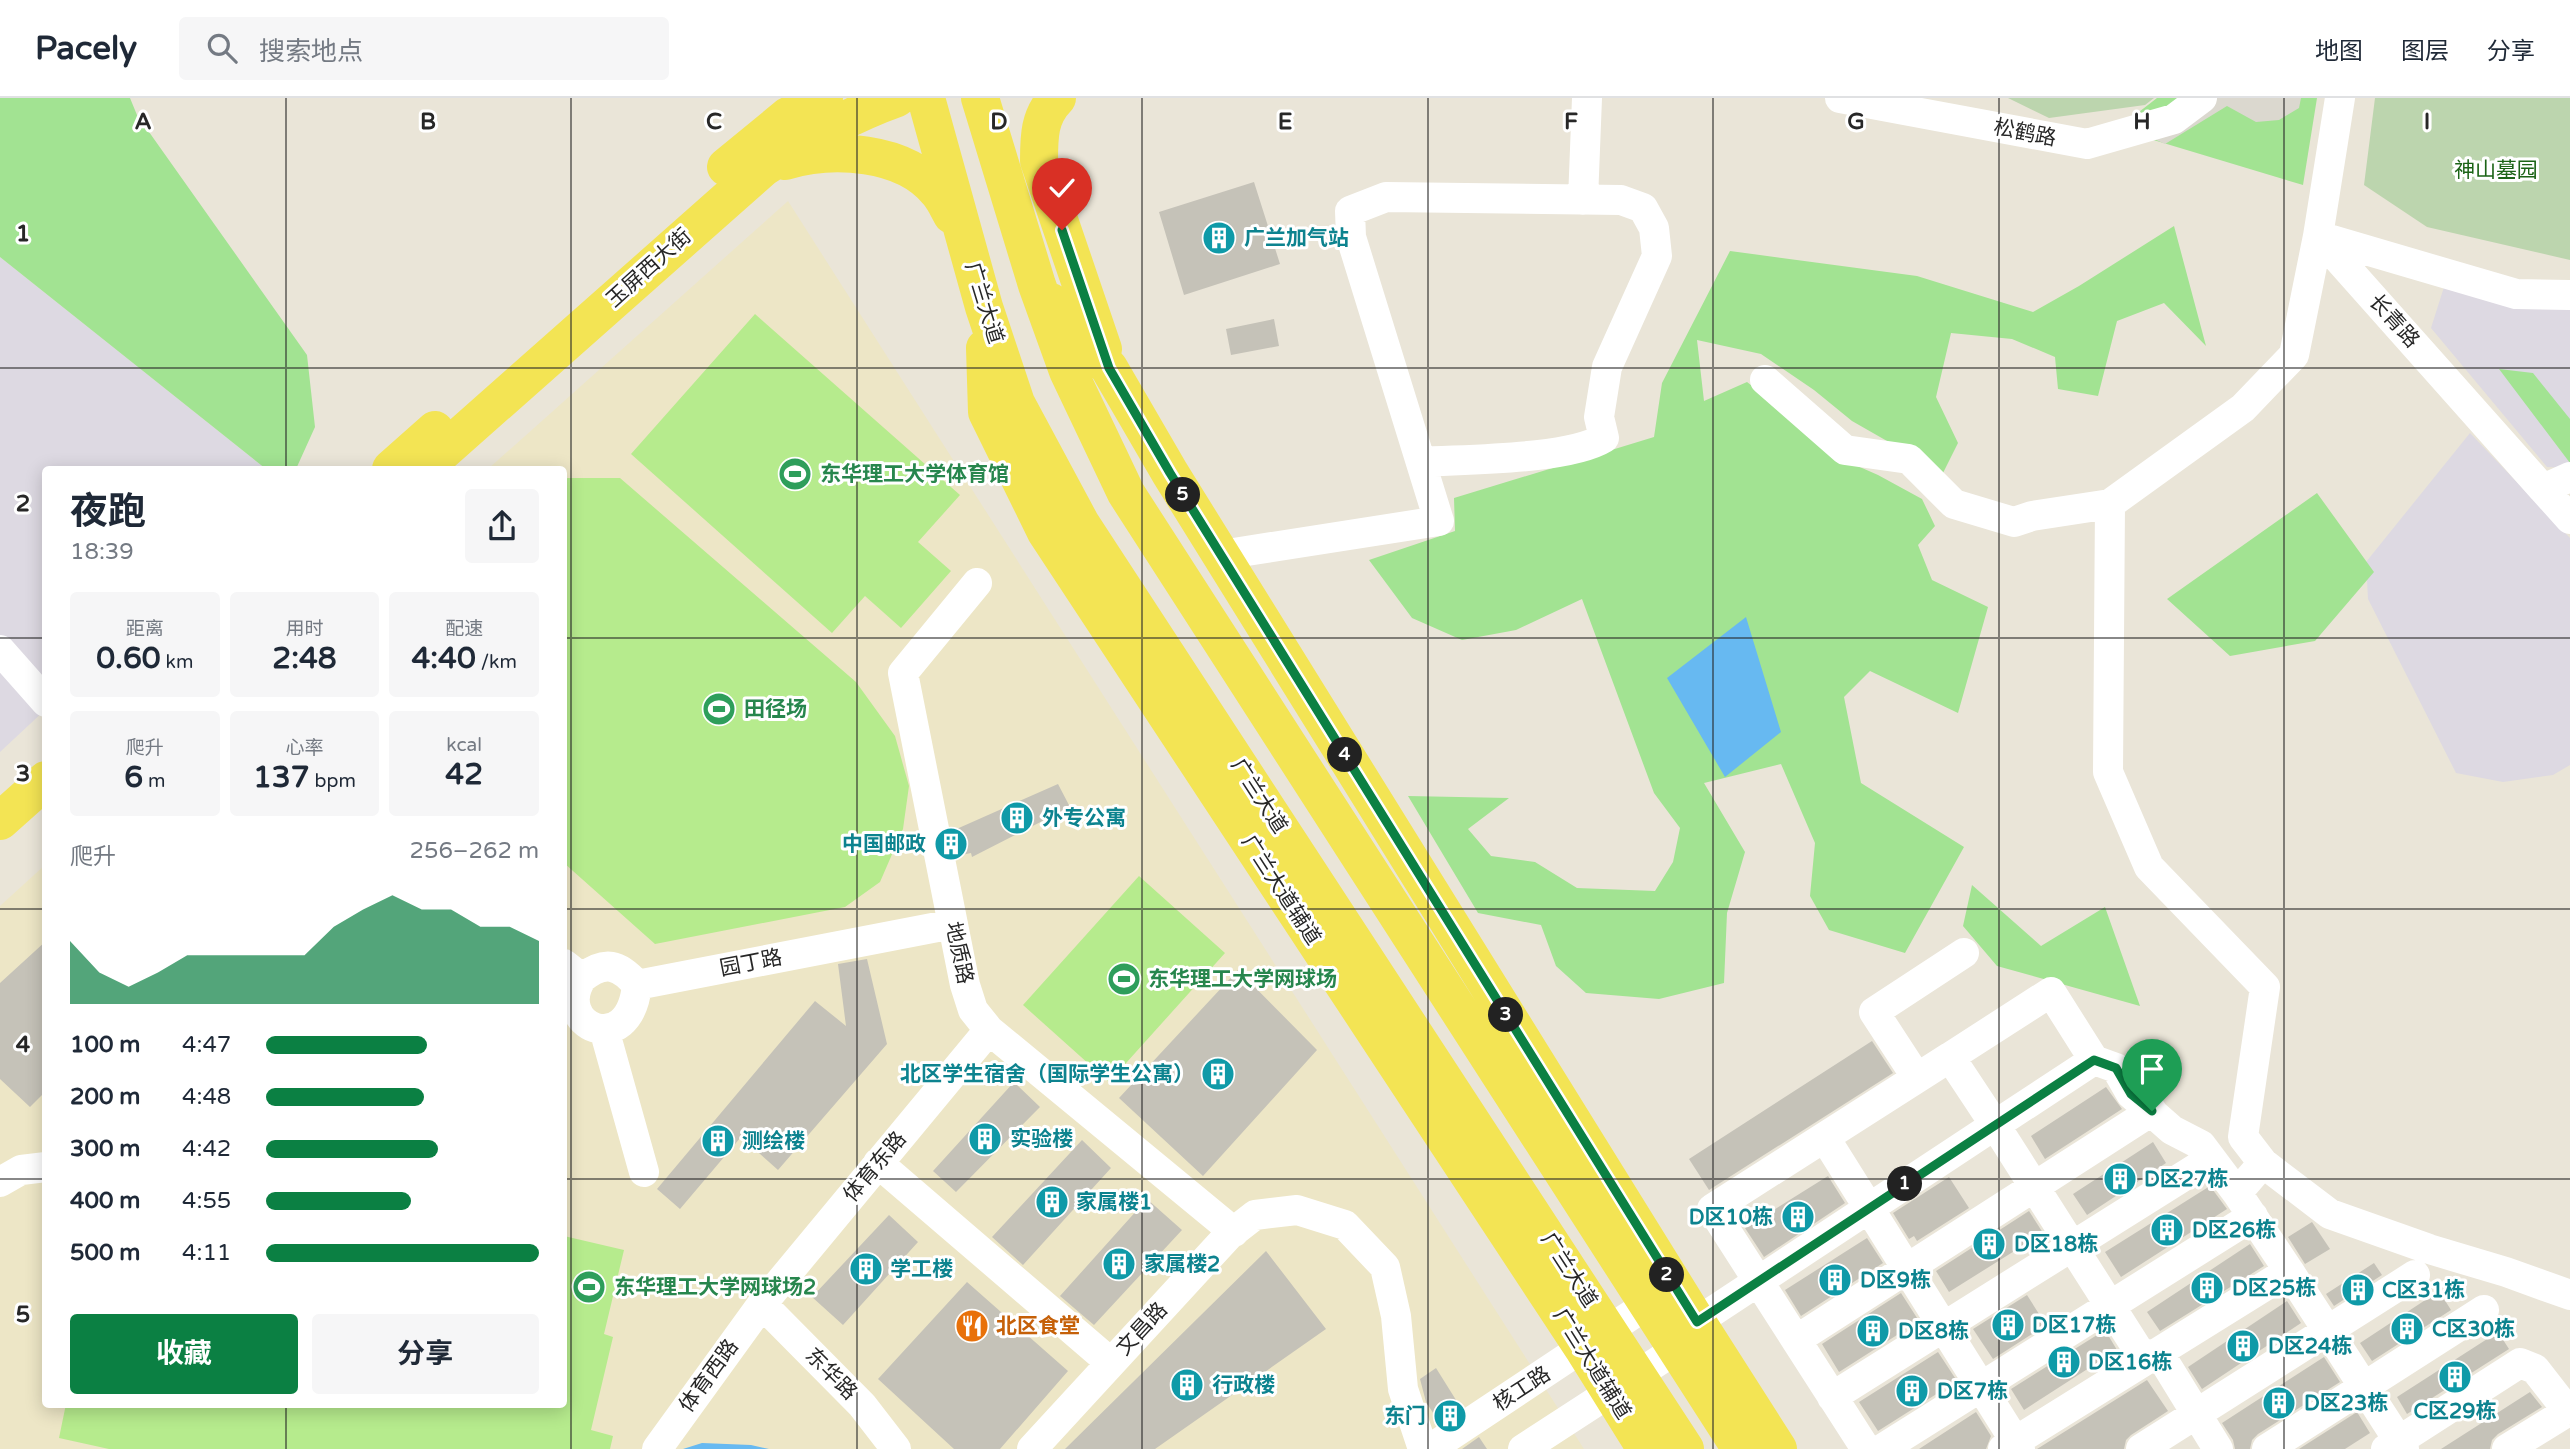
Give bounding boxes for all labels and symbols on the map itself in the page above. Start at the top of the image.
text: A [134,108,152,136]
text: B [420,108,436,136]
text: C [706,108,722,136]
text: D [990,108,1008,136]
text: E [1278,108,1292,136]
text: F [1564,108,1578,136]
text: G [1847,108,1865,136]
text: H [2133,108,2151,136]
text: I [2424,108,2430,136]
street label: 松鹤路 [1992,115,2058,151]
pin [1032,158,1092,230]
park label: 神山墓园 [2454,158,2538,183]
building icon: 广兰加气站 [1200,219,1238,257]
text: 1 [16,220,30,248]
street label: 玉屏西大街 [602,224,696,312]
place label: 广兰加气站 [1244,226,1349,251]
street label: 广兰大道 [960,259,1008,347]
street label: 长青路 [2364,289,2424,353]
sports icon: 东华理工大学体育馆 [776,455,814,493]
place label: 东华理工大学体育馆 [820,462,1009,487]
pin: 5 [1166,478,1200,512]
text: 2 [16,490,30,518]
sports icon: 田径场 [700,690,738,728]
place label: 田径场 [744,697,807,722]
pin: 4 [1328,738,1362,772]
street label: 广兰大道 [1226,754,1292,838]
text: 3 [16,760,30,788]
building icon: 外专公寓 [998,799,1036,837]
place label: 外专公寓 [1042,806,1126,831]
building icon: 中国邮政 [932,825,970,863]
street label: 广兰大道辅道 [1236,830,1326,950]
place label: 中国邮政 [842,832,926,857]
street label: 地质路 [940,920,978,986]
street label: 园丁路 [718,945,784,981]
sports icon: 东华理工大学网球场 [1105,960,1143,998]
place label: 东华理工大学网球场 [1148,967,1337,992]
pin: 3 [1488,998,1524,1032]
text: 4 [16,1031,31,1059]
pin [2122,1039,2182,1111]
building icon: 北区学生宿舍（国际学生公寓） [1199,1055,1237,1093]
place label: 北区学生宿舍（国际学生公寓） [900,1062,1194,1087]
building icon: 实验楼 [966,1120,1004,1158]
building icon: 测绘楼 [699,1122,737,1160]
street label: 体育东路 [838,1127,912,1207]
place label: 实验楼 [1010,1127,1073,1152]
place label: 测绘楼 [742,1129,805,1154]
building icon: D区27栋 [2101,1160,2139,1198]
pin: 1 [1888,1166,1923,1202]
place label: D区27栋 [2144,1167,2228,1192]
building icon: 家属楼1 [1033,1183,1071,1221]
place label: 家属楼1 [1076,1190,1152,1215]
building icon: D区10栋 [1779,1198,1817,1236]
place label: D区10栋 [1689,1205,1773,1230]
building icon: D区26栋 [2148,1211,2186,1249]
place label: D区26栋 [2192,1218,2276,1243]
building icon: D区18栋 [1970,1225,2008,1263]
street label: 广兰大道 [1536,1228,1602,1312]
place label: D区18栋 [2014,1232,2098,1257]
building icon: 家属楼2 [1100,1245,1138,1283]
building icon: 学工楼 [847,1250,885,1288]
place label: 家属楼2 [1144,1252,1220,1277]
place label: 学工楼 [890,1257,953,1282]
pin: 2 [1650,1258,1684,1292]
building icon: D区9栋 [1816,1261,1854,1299]
sports icon: 东华理工大学网球场2 [570,1268,608,1306]
place label: D区9栋 [1860,1268,1931,1293]
building icon: D区25栋 [2188,1269,2226,1307]
building icon: C区31栋 [2339,1271,2377,1309]
place label: 东华理工大学网球场2 [614,1275,816,1300]
place label: D区25栋 [2232,1276,2316,1301]
place label: C区31栋 [2382,1278,2465,1303]
street label: 文昌路 [1111,1297,1173,1361]
text: 5 [16,1301,30,1329]
street label: 广兰大道辅道 [1548,1304,1636,1424]
building icon: D区17栋 [1989,1306,2027,1344]
restaurant icon: 北区食堂 [953,1307,991,1345]
building icon: C区30栋 [2388,1310,2426,1348]
building icon: D区8栋 [1854,1312,1892,1350]
place label: D区17栋 [2032,1313,2116,1338]
place label: 北区食堂 [996,1314,1080,1339]
place label: C区30栋 [2432,1317,2515,1342]
place label: D区8栋 [1898,1319,1969,1344]
building icon: D区24栋 [2224,1327,2262,1365]
place label: D区24栋 [2268,1334,2352,1359]
street label: 体育西路 [674,1335,744,1417]
street label: 东华路 [800,1343,862,1405]
building icon: D区16栋 [2045,1343,2083,1381]
place label: D区16栋 [2088,1350,2172,1375]
building icon: C区29栋 [2436,1358,2474,1396]
street label: 核工路 [1489,1361,1555,1417]
building icon: 行政楼 [1168,1366,1206,1404]
building icon: D区7栋 [1893,1372,1931,1410]
place label: 行政楼 [1212,1373,1275,1398]
place label: D区7栋 [1937,1379,2008,1404]
building icon: D区23栋 [2260,1384,2298,1422]
place label: D区23栋 [2304,1391,2388,1416]
building icon: 东门 [1431,1397,1469,1435]
place label: C区29栋 [2414,1399,2496,1424]
place label: 东门 [1384,1404,1426,1429]

